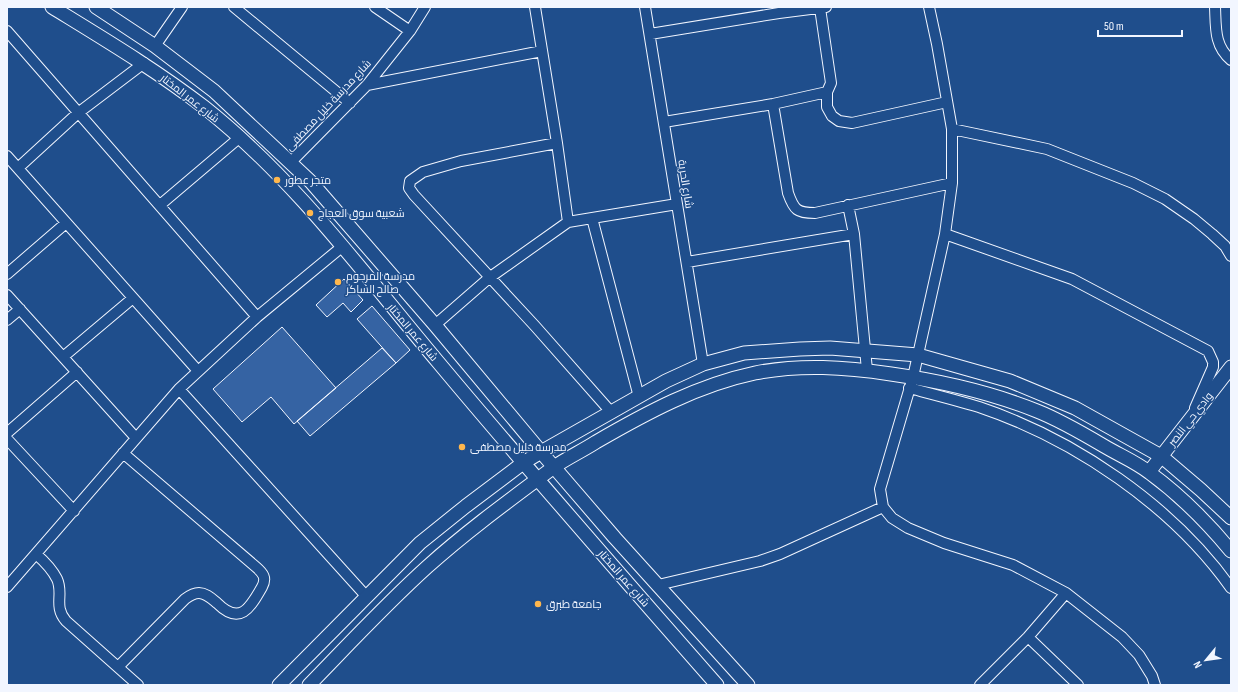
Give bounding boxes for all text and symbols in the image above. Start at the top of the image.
scale bar [1098,12,1182,38]
text: 50 m [1104,19,1124,34]
street label: شارع مدرسة خليل مصطفى [283,57,375,154]
street label: شارع عمر المختار [156,71,222,126]
street label: شارع الحرية [674,159,696,210]
place label: متجر عطور [284,174,331,187]
marker: متجر عطور [272,175,282,185]
place label: شعبية سوق العجاج [318,207,405,221]
marker: شعبية سوق العجاج [305,208,315,218]
place label: مدرسة المرحوم صالح الساكر [345,270,415,297]
marker: مدرسة المرحوم صالح الساكر [333,277,343,287]
street label: شارع عمر المختار [383,300,441,365]
street label: وادي حي النصر [1165,390,1217,451]
place label: مدرسة خليل مصطفى [470,441,567,454]
marker: مدرسة خليل مصطفى [457,442,467,452]
street label: شارع عمر المختار [594,546,652,610]
place label: جامعة طبرق [546,598,602,611]
marker: جامعة طبرق [533,599,543,609]
north arrow [1186,640,1226,680]
text: N [1191,659,1205,670]

